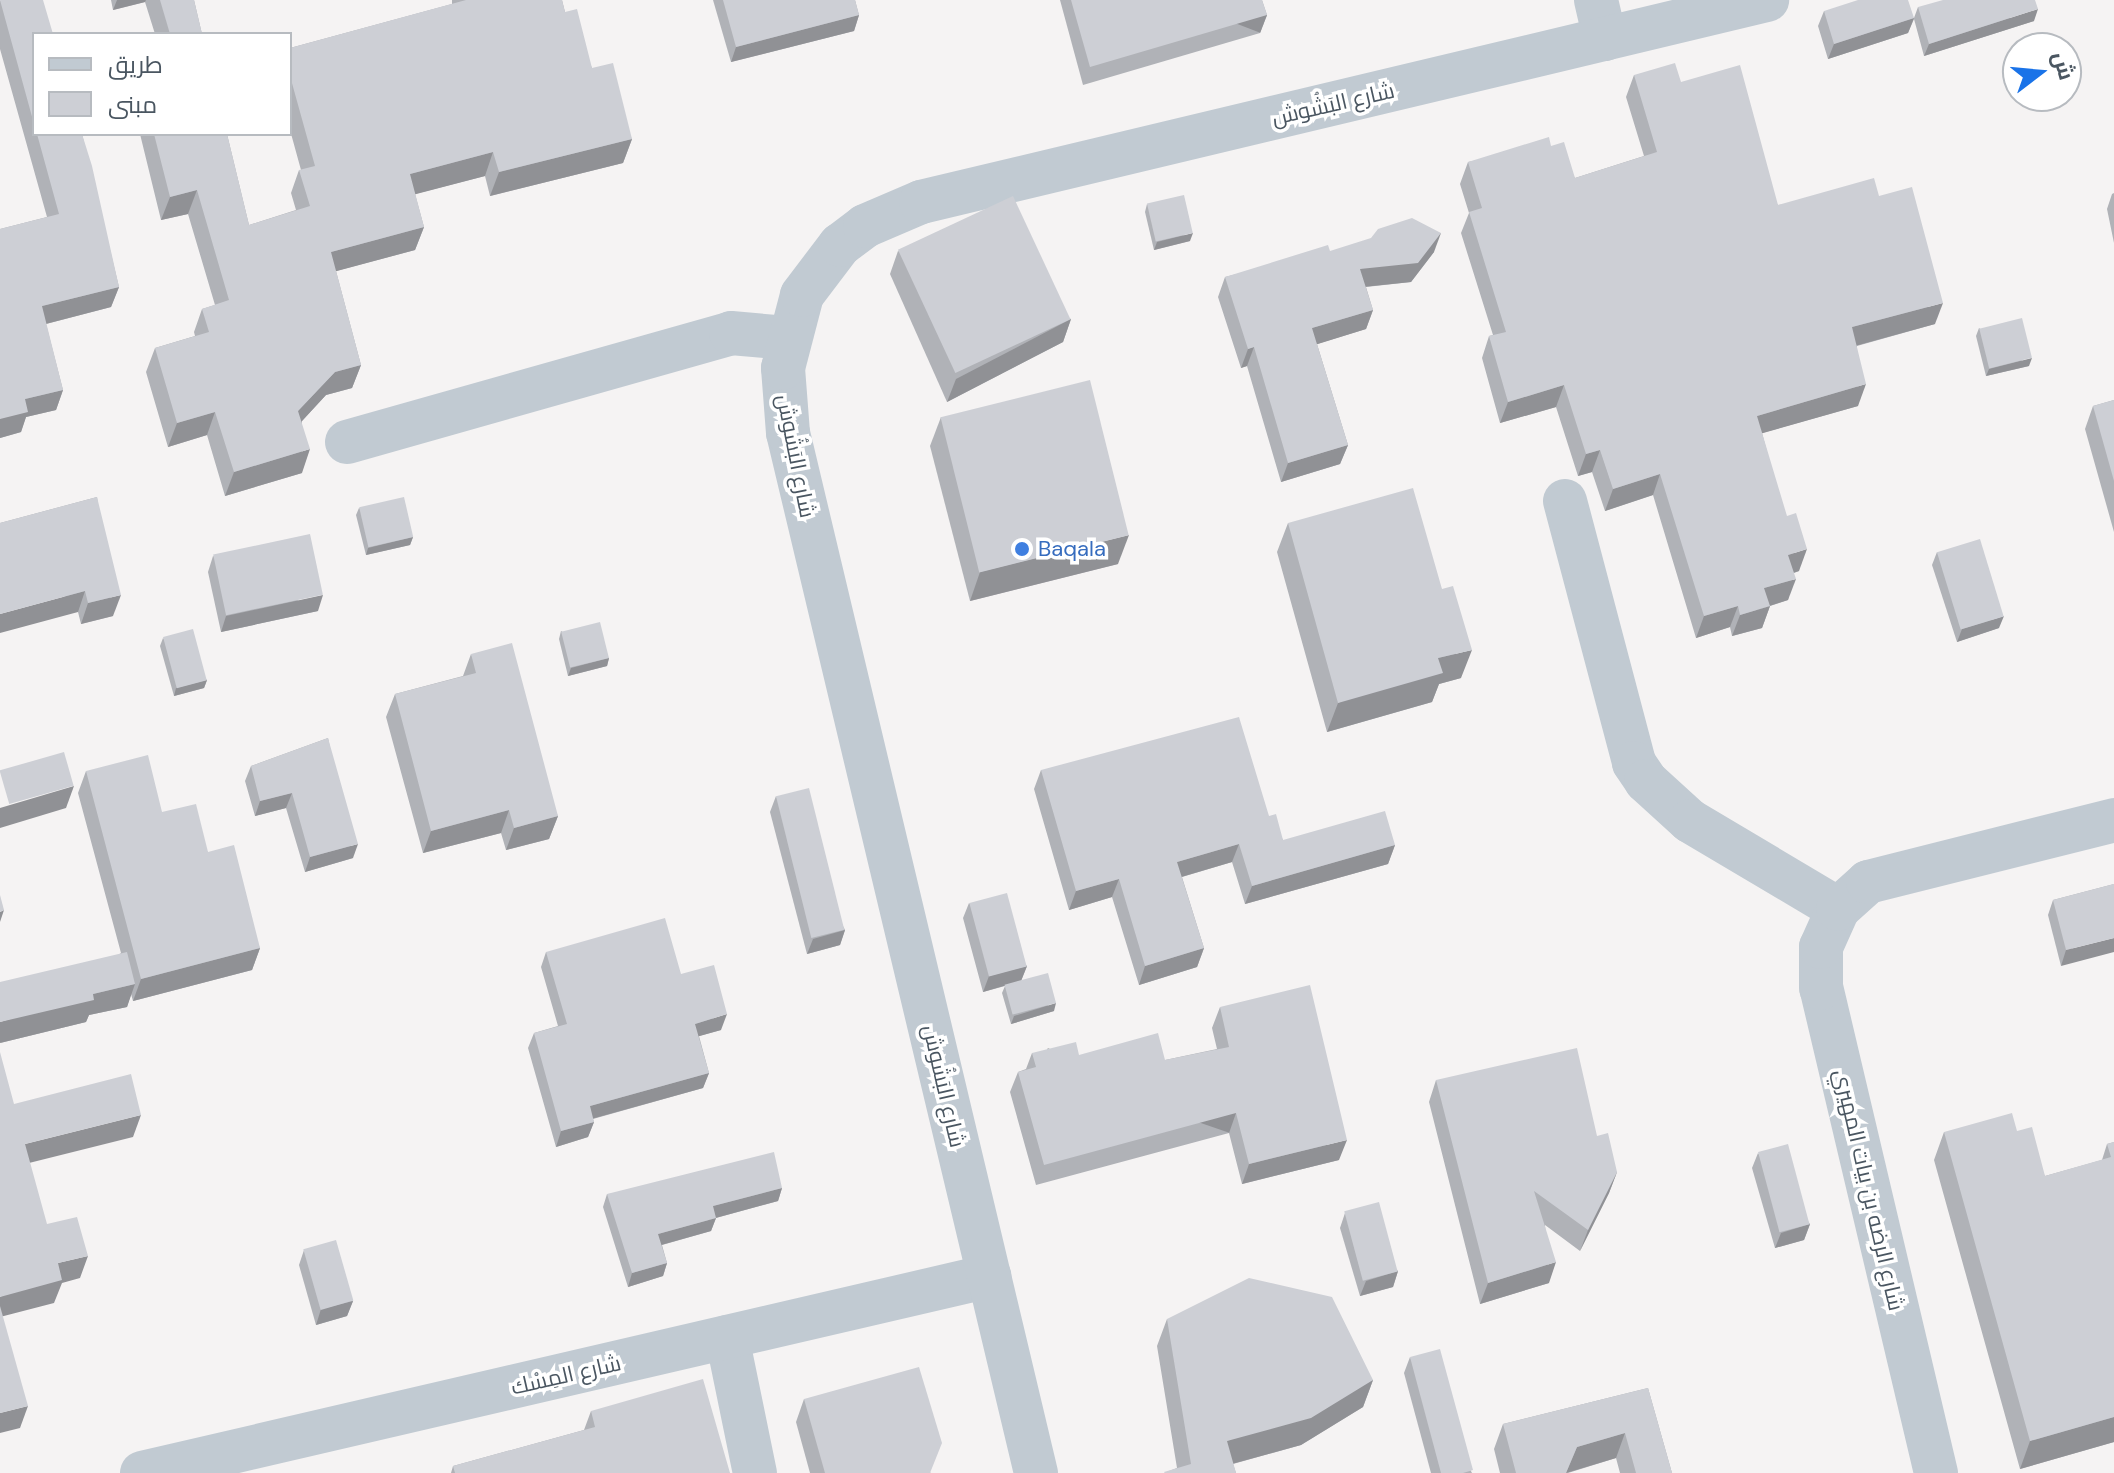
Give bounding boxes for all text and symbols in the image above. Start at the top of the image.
legend [32,32,292,136]
north arrow [2002,32,2082,112]
text: ش [2046,48,2081,83]
text: طريق [108,49,163,80]
street label: شارع البَشُوش [1269,77,1397,131]
text: مبنى [108,89,157,120]
street label: شارع البَشُوش [771,392,821,520]
place label: Baqala [1038,536,1106,562]
marker: Baqala [1013,540,1031,558]
street label: شارع البَشُوش [917,1022,971,1150]
street label: شارع الرضه بن بيات المهيري [1828,1067,1910,1313]
street label: شارع المِسْك [508,1350,624,1400]

